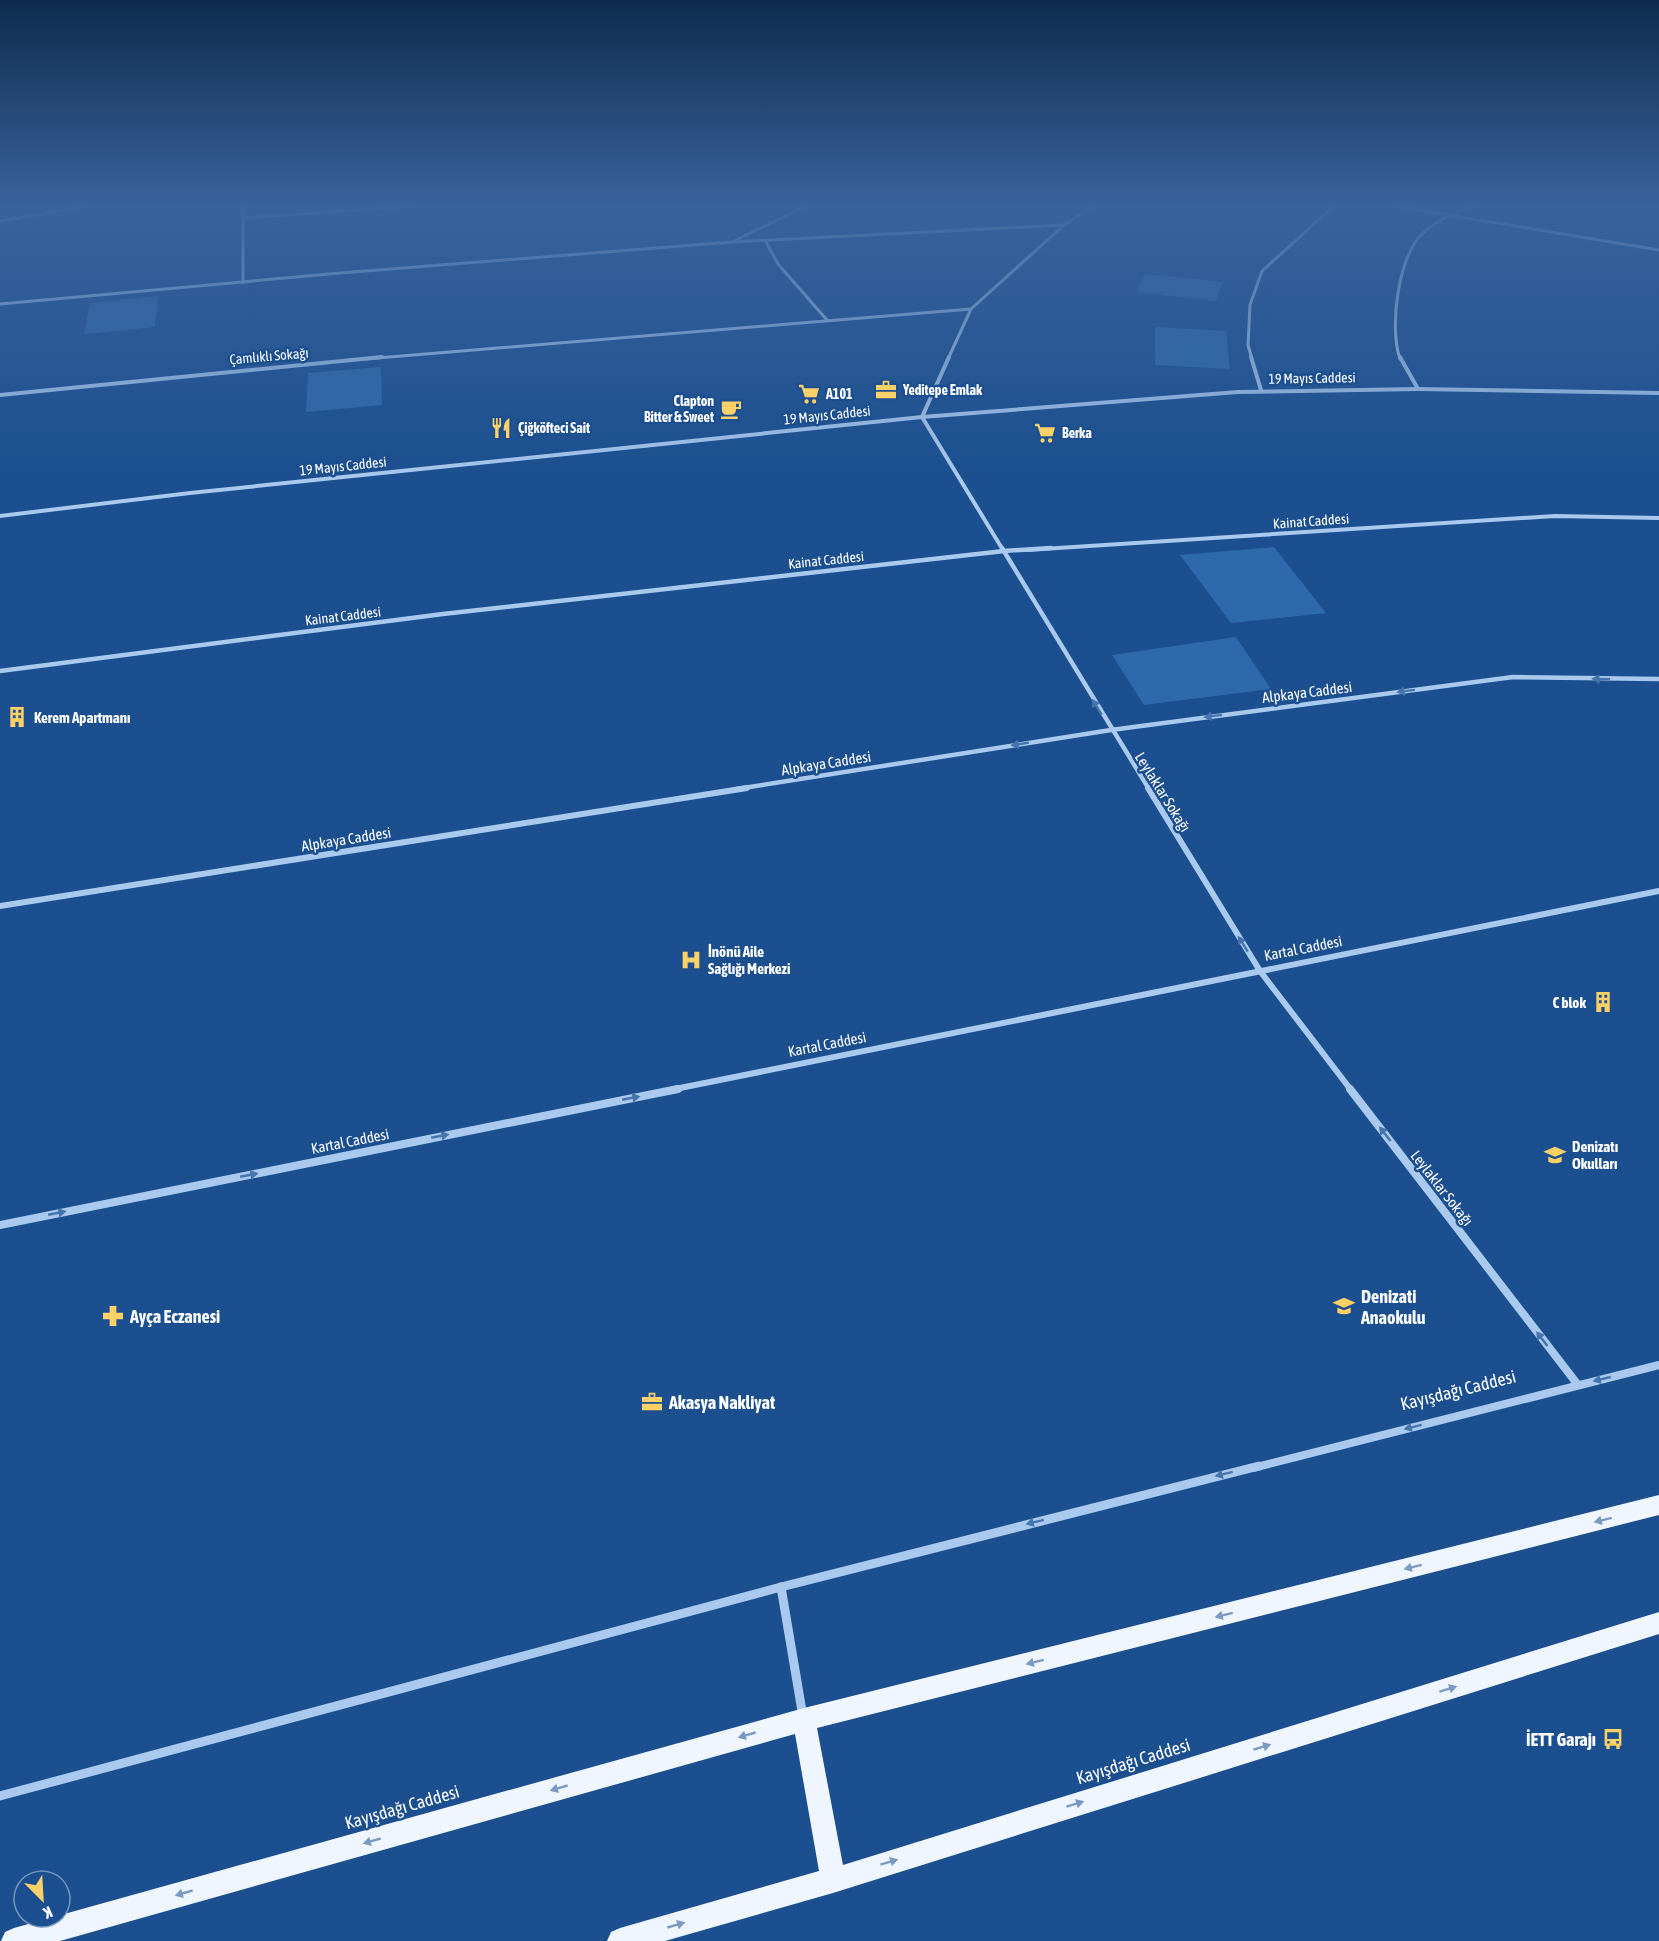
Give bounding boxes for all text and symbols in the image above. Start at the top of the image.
street label: Çamlıklı Sokağı [229,345,309,367]
street label: 19 Mayıs Caddesi [1268,369,1356,387]
office icon: Yeditepe Emlak [874,378,898,402]
supermarket icon: A101 [797,382,821,406]
place label: Yeditepe Emlak [902,382,983,398]
place label: A101 [825,386,853,402]
place label: Clapton Bitter & Sweet [644,393,714,425]
cafe icon: Clapton Bitter & Sweet [719,397,743,421]
street label: 19 Mayıs Caddesi [783,402,871,428]
restaurant icon: Çiğköfteci Sait [489,416,513,440]
place label: Çiğköfteci Sait [518,420,590,436]
supermarket icon: Berka [1033,421,1057,445]
place label: Berka [1062,425,1092,441]
street label: 19 Mayıs Caddesi [299,453,387,479]
street label: Kainat Caddesi [1272,510,1350,532]
street label: Kainat Caddesi [787,548,865,572]
street label: Kainat Caddesi [304,603,382,629]
one-way arrow [1591,674,1610,683]
street label: Alpkaya Caddesi [1261,678,1353,706]
one-way arrow [1397,687,1416,696]
one-way arrow [1092,698,1102,715]
building icon: Kerem Apartmanı [5,705,29,729]
place label: Kerem Apartmanı [34,709,130,726]
one-way arrow [1203,712,1222,721]
one-way arrow [1010,740,1029,749]
street label: Alpkaya Caddesi [780,748,872,778]
street label: Leylaklar Sokağı [1132,749,1194,835]
street label: Alpkaya Caddesi [300,824,392,854]
street label: Kartal Caddesi [1263,932,1343,964]
one-way arrow [1238,936,1249,952]
place label: İnönü Aile Sağlığı Merkezi [708,943,790,977]
hospital icon: İnönü Aile Sağlığı Merkezi [679,948,703,972]
building icon: C blok [1591,990,1615,1014]
place label: C blok [1553,994,1586,1011]
street label: Kartal Caddesi [787,1028,867,1060]
one-way arrow [622,1093,641,1102]
street label: Kartal Caddesi [310,1125,390,1157]
one-way arrow [1378,1126,1391,1142]
one-way arrow [430,1131,449,1140]
place label: Denizatı Okulları [1572,1138,1618,1172]
school or university icon: Denizatı Okulları [1543,1143,1567,1167]
street label: Leylaklar Sokağı [1407,1147,1477,1229]
one-way arrow [239,1170,258,1179]
one-way arrow [48,1208,67,1217]
place label: Denizati Anaokulu [1360,1286,1426,1328]
school or university icon: Denizati Anaokulu [1332,1294,1356,1318]
pharmacy icon: Ayça Eczanesi [101,1304,125,1328]
place label: Ayça Eczanesi [129,1306,220,1327]
one-way arrow [1537,1331,1549,1346]
street label: Kayışdağı Caddesi [1398,1366,1518,1414]
one-way arrow [1592,1375,1611,1384]
office icon: Akasya Nakliyat [640,1390,664,1414]
place label: Akasya Nakliyat [668,1392,776,1413]
one-way arrow [1404,1422,1422,1432]
one-way arrow [1215,1470,1233,1480]
one-way arrow [1593,1515,1612,1525]
one-way arrow [1026,1518,1044,1528]
one-way arrow [1404,1563,1423,1573]
one-way arrow [1215,1611,1233,1620]
one-way arrow [1026,1658,1044,1668]
one-way arrow [1439,1684,1457,1693]
bus stop icon: İETT Garajı [1601,1727,1625,1751]
place label: İETT Garajı [1526,1729,1596,1750]
one-way arrow [738,1731,756,1740]
street label: Kayışdağı Caddesi [1073,1734,1193,1788]
one-way arrow [1253,1742,1271,1751]
street label: Kayışdağı Caddesi [342,1781,462,1833]
one-way arrow [550,1784,568,1793]
one-way arrow [1067,1799,1085,1809]
one-way arrow [363,1837,381,1846]
one-way arrow [880,1857,898,1867]
north arrow [12,1869,72,1929]
one-way arrow [175,1889,193,1898]
text: K [41,1903,55,1923]
one-way arrow [667,1920,685,1929]

